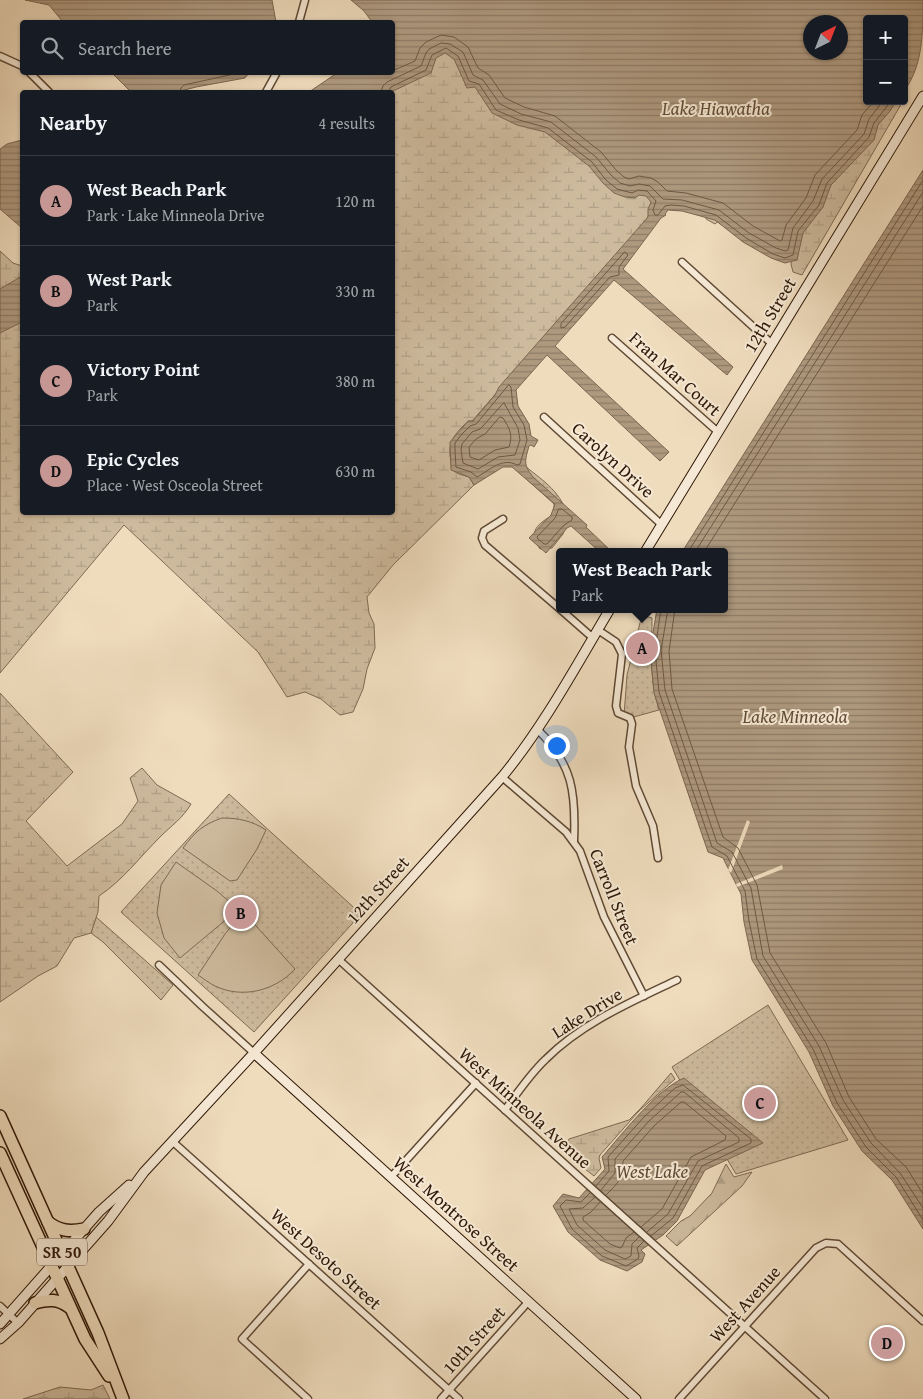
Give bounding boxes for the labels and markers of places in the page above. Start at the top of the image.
pin: A [626,629,658,667]
pin: B [225,894,257,932]
pin: C [744,1084,776,1122]
pin: D [871,1324,903,1362]

